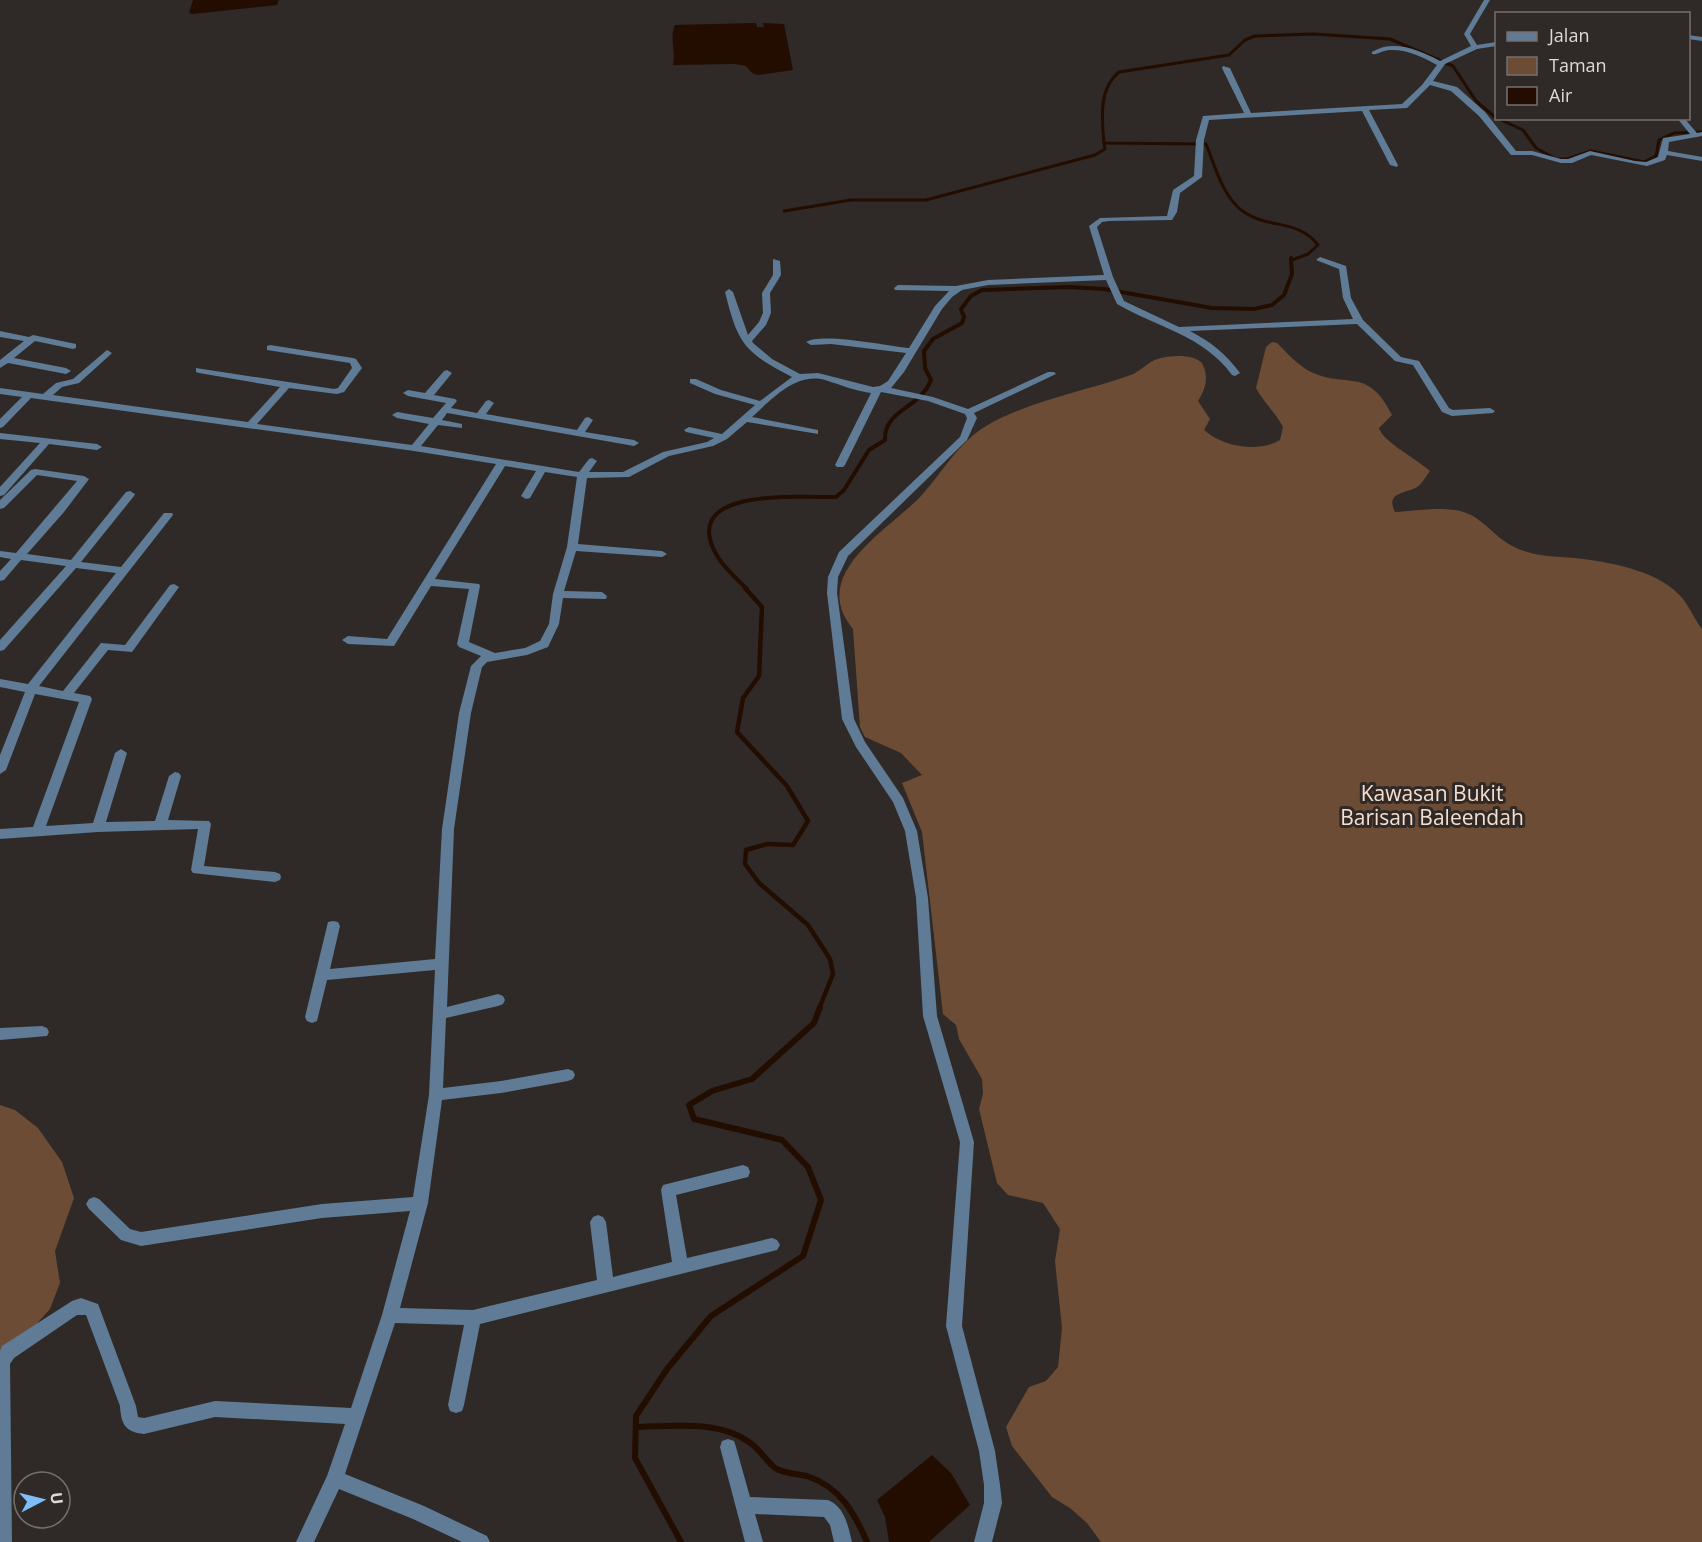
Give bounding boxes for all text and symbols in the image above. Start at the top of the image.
legend [1495,12,1690,120]
text: Jalan [1547,23,1589,47]
text: Taman [1549,53,1607,77]
text: Air [1549,83,1573,107]
park label: Kawasan Bukit Barisan Baleendah [1340,779,1524,831]
north arrow [12,1470,72,1530]
text: U [45,1491,69,1506]

